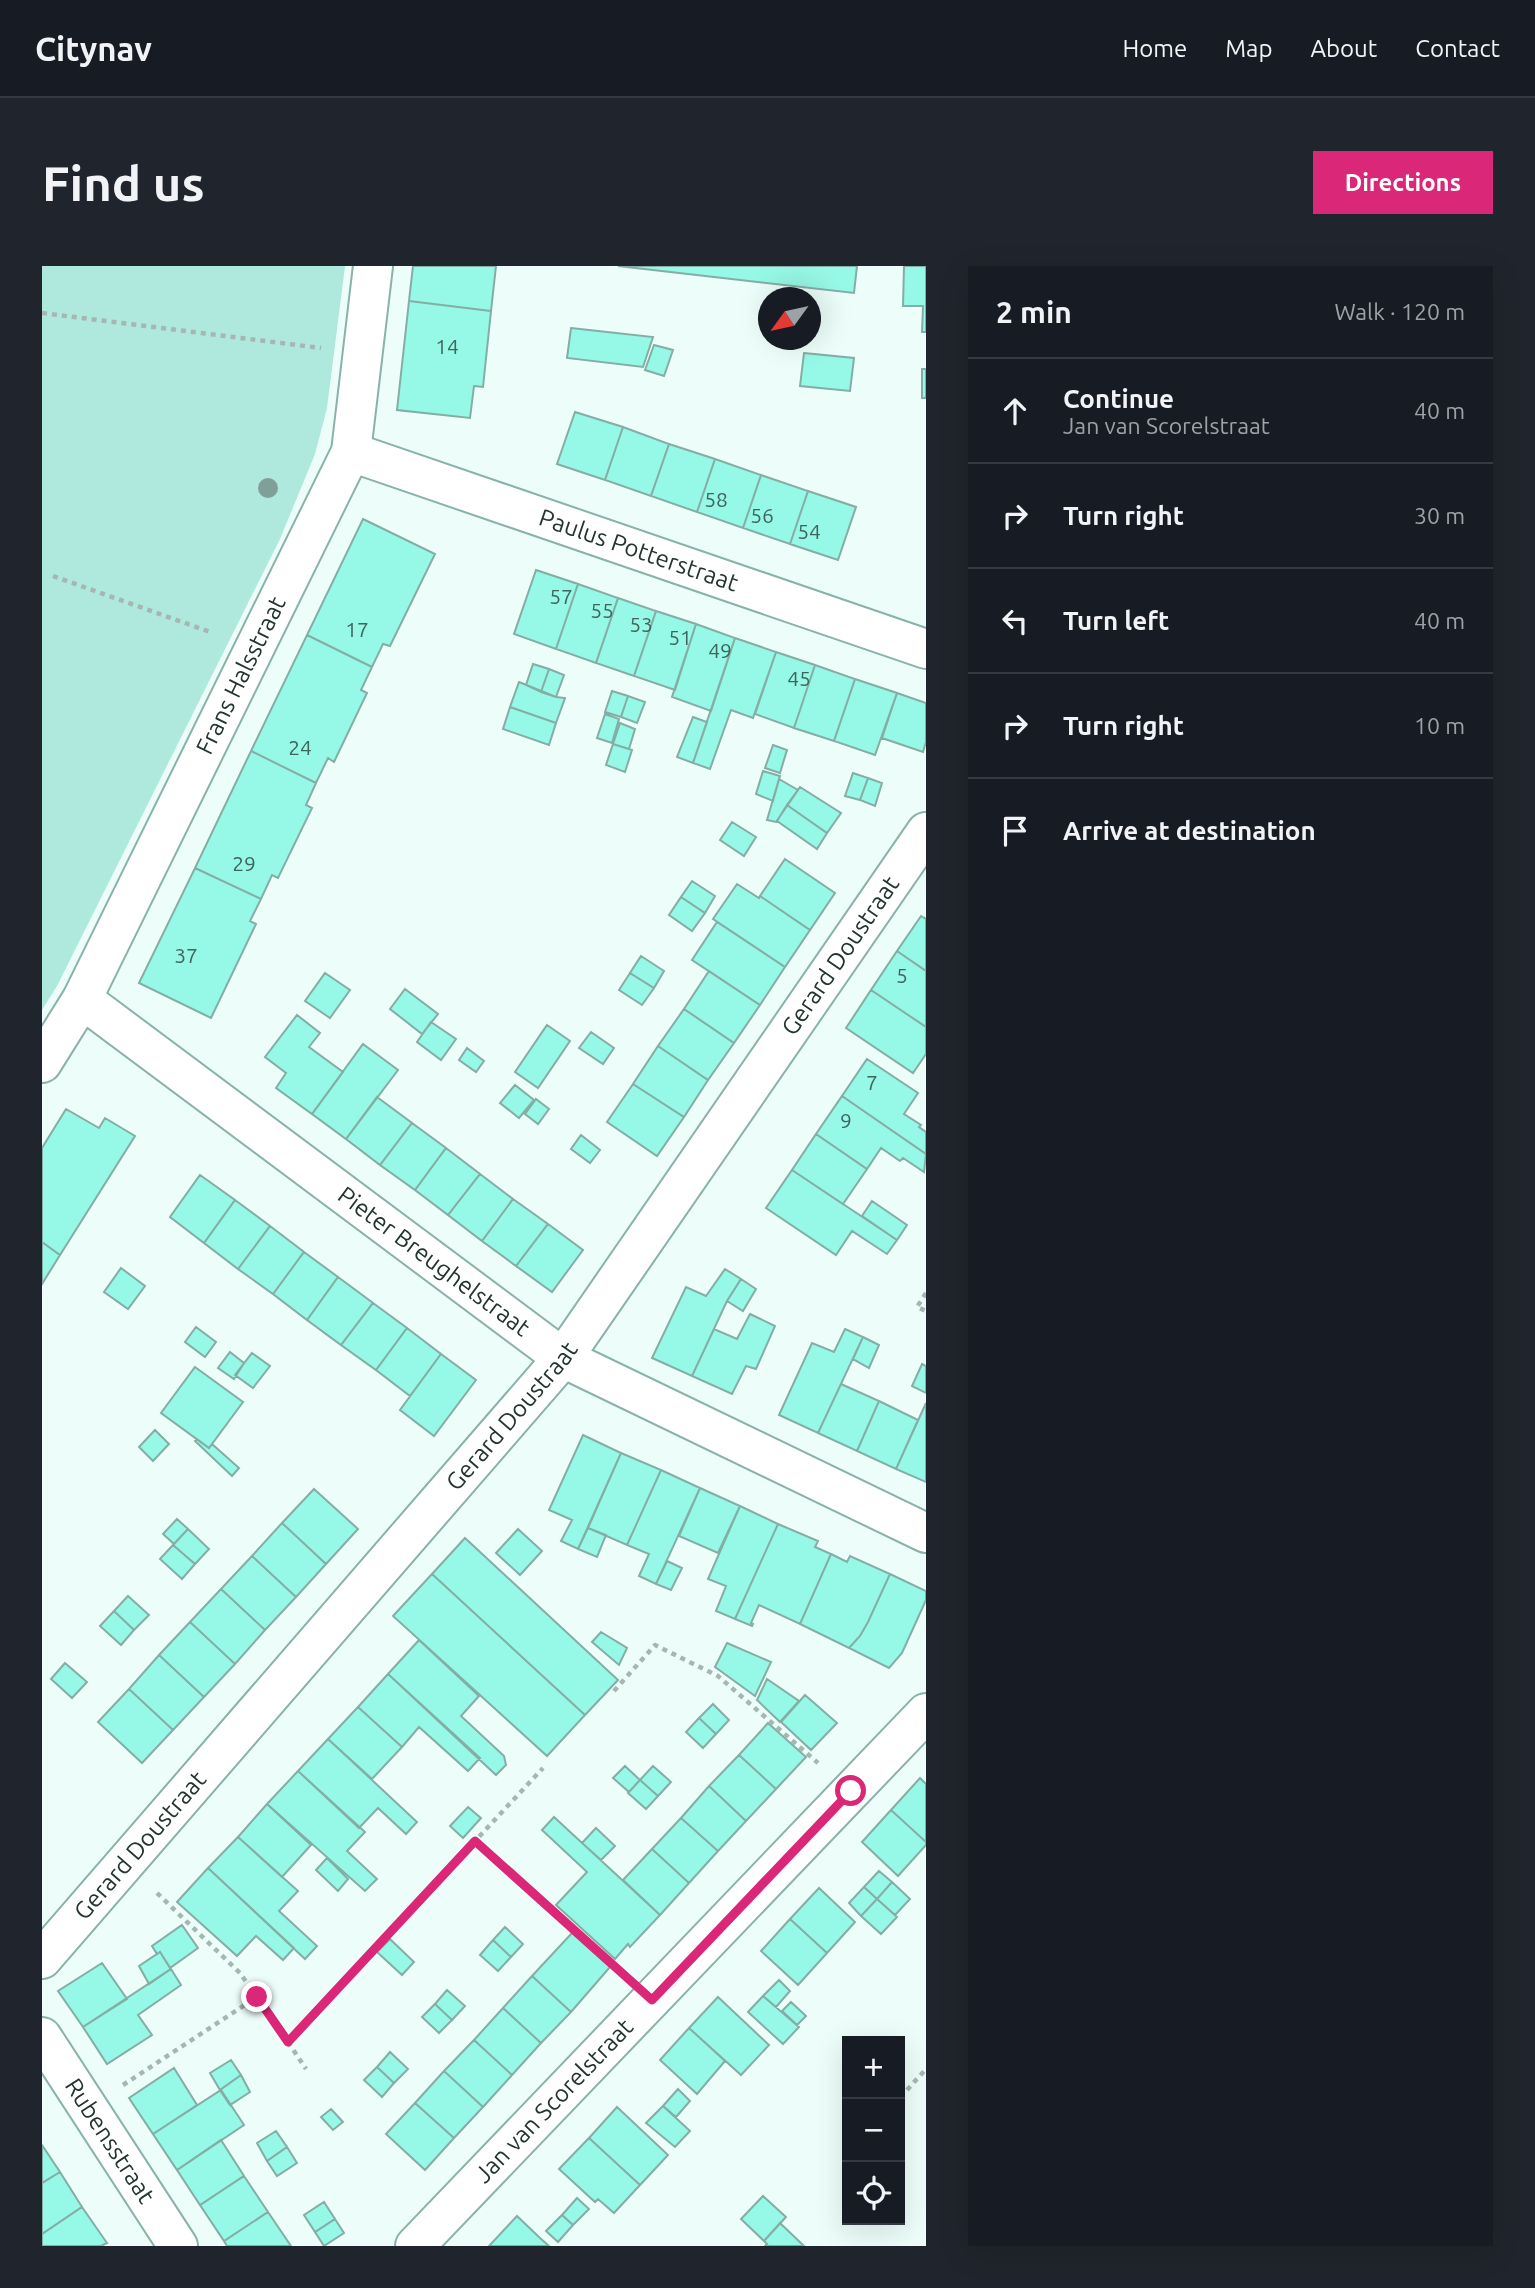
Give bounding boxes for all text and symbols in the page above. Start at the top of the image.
text: Citynav [35,30,152,67]
text: Home [1122,35,1187,62]
text: Map [1225,35,1272,62]
text: About [1310,35,1377,62]
text: Contact [1415,35,1500,62]
button: Directions [1313,151,1493,214]
text: Find us [42,155,205,210]
north arrow [758,287,821,350]
text: 2 min [996,295,1072,329]
text: Walk · 120 m [1334,299,1465,324]
house number: 14 [435,334,459,358]
text: Continue [1063,384,1174,413]
icon: ahead [996,392,1034,430]
text: 40 m [1414,398,1465,423]
text: Jan van Scorelstraat [1063,413,1270,438]
house number: 58 [704,487,728,511]
icon: right [996,497,1034,535]
text: Turn right [1063,501,1184,530]
street label: Paulus Potterstraat [536,503,742,597]
house number: 56 [750,503,774,527]
text: 30 m [1414,503,1465,528]
house number: 54 [797,519,821,543]
house number: 57 [549,584,573,608]
street label: Frans Halsstraat [191,592,291,758]
house number: 55 [590,598,614,622]
icon: left [996,602,1034,640]
text: Turn left [1063,606,1169,635]
text: 40 m [1414,608,1465,633]
house number: 53 [629,612,653,636]
house number: 17 [345,617,369,641]
house number: 51 [668,625,692,649]
house number: 49 [708,638,732,662]
house number: 45 [787,666,811,690]
icon: right [996,707,1034,745]
text: Turn right [1063,711,1184,740]
text: 10 m [1414,713,1465,738]
house number: 24 [288,735,312,759]
icon: arrive [996,812,1034,850]
text: Arrive at destination [1063,816,1316,845]
house number: 29 [232,851,256,875]
street label: Gerard Doustraat [776,870,905,1040]
house number: 37 [174,943,198,967]
house number: 5 [896,963,908,987]
house number: 7 [866,1070,878,1094]
house number: 9 [840,1108,852,1132]
street label: Pieter Breughelstraat [333,1181,536,1342]
street label: Gerard Doustraat [440,1336,583,1496]
street label: Gerard Doustraat [68,1765,212,1925]
route start [835,1775,866,1806]
route end [241,1981,272,2012]
street label: Jan van Scorelstraat [469,2013,639,2188]
map controls [842,2036,905,2225]
button: + [842,2036,905,2099]
street label: Rubensstraat [60,2073,161,2208]
button: − [842,2099,905,2162]
button: locate [842,2162,905,2225]

